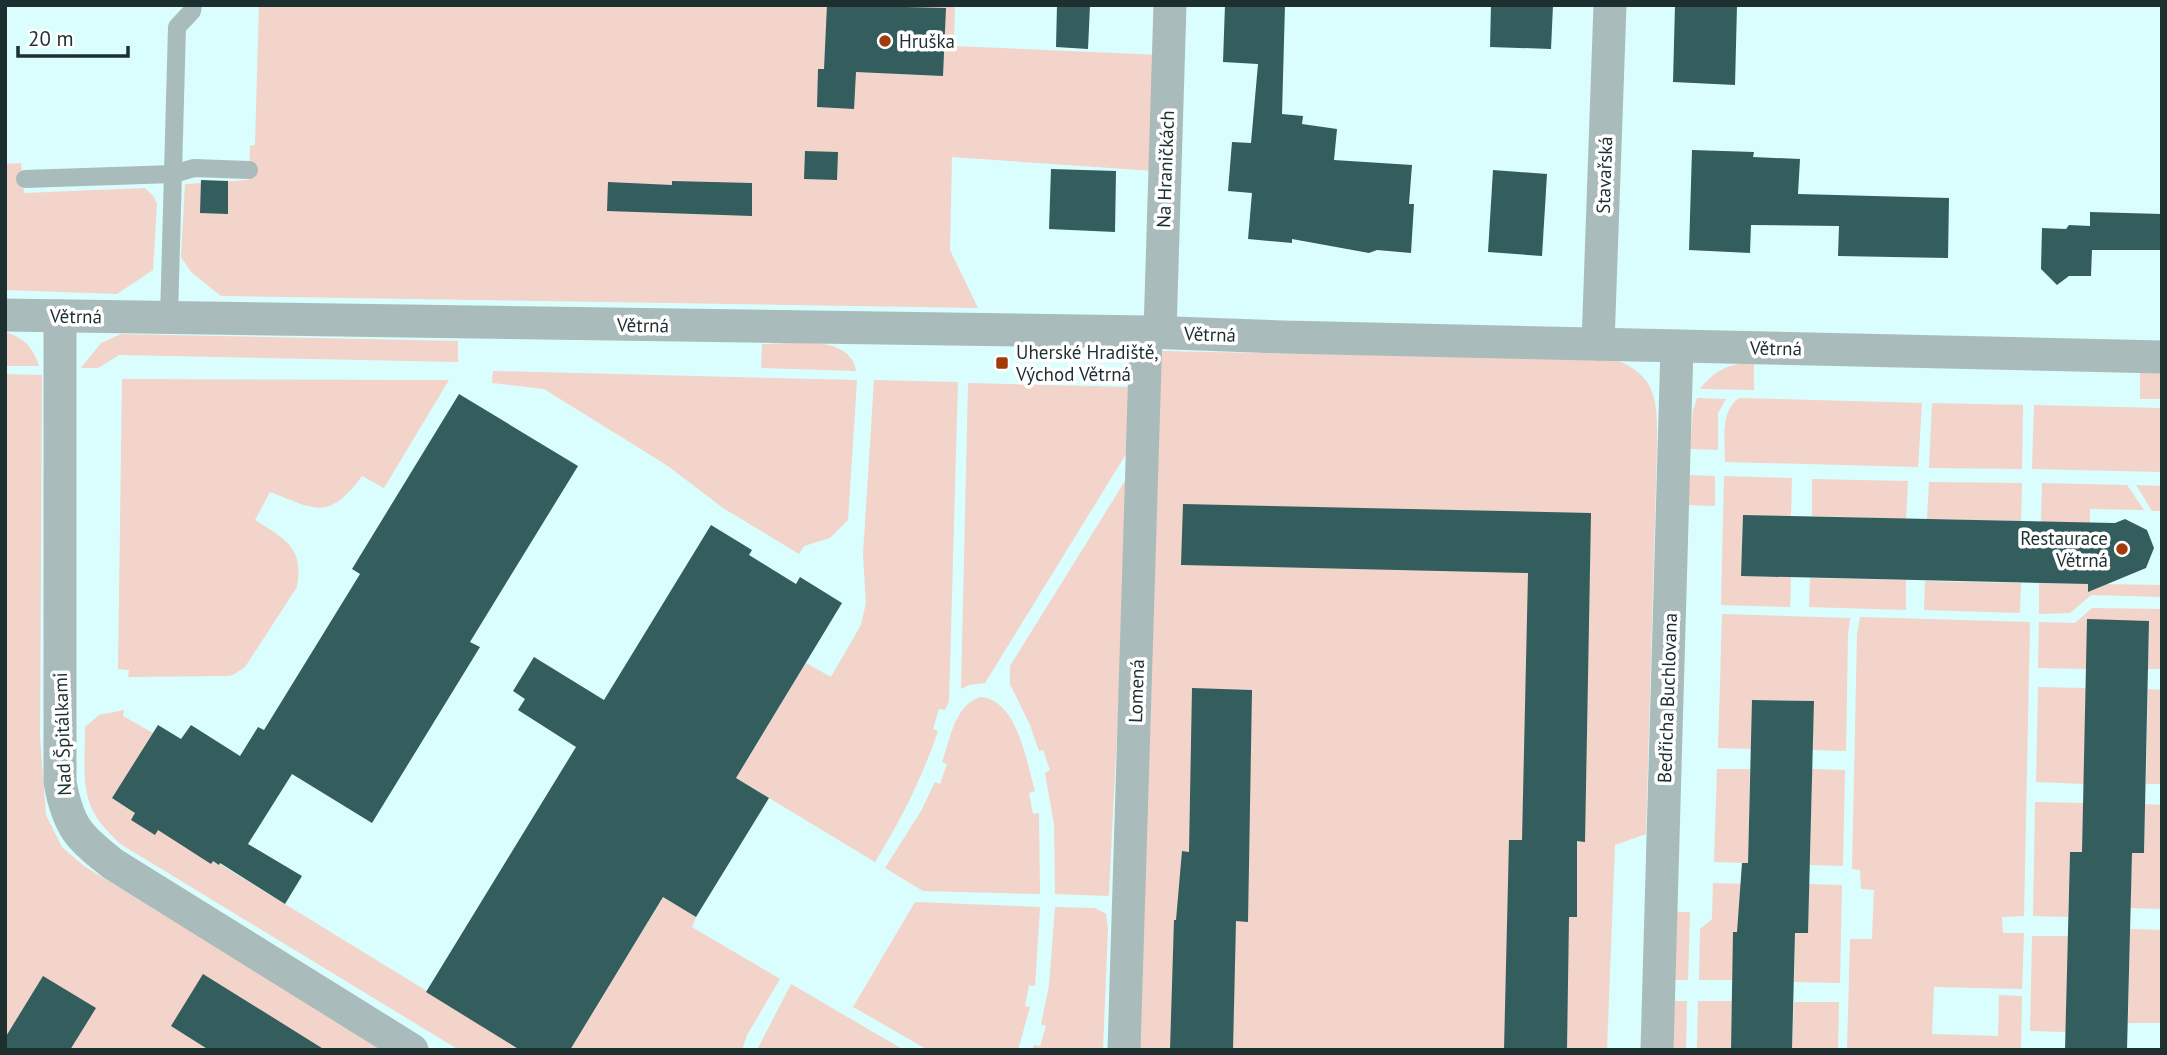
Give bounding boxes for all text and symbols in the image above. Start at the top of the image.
scale bar [18,14,128,58]
text: 20 m [28,25,74,52]
place label: Hruška [899,29,955,53]
marker: Hruška [877,33,893,49]
street label: Na Hraničkách [1151,110,1179,228]
street label: Stavařská [1591,136,1617,214]
street label: Větrná [49,304,102,328]
street label: Větrná [616,313,669,337]
street label: Větrná [1183,321,1236,347]
street label: Větrná [1749,336,1802,360]
place label: Uherské Hradiště, Východ Větrná [1015,340,1159,386]
marker: Uherské Hradiště, Východ Větrná [994,355,1010,371]
place label: Restaurace Větrná [2020,526,2108,572]
marker: Restaurace Větrná [2114,541,2130,557]
street label: Bedřicha Buchlovana [1652,613,1682,783]
street label: Lomená [1123,659,1149,723]
street label: Nad Špitálkami [48,672,76,796]

